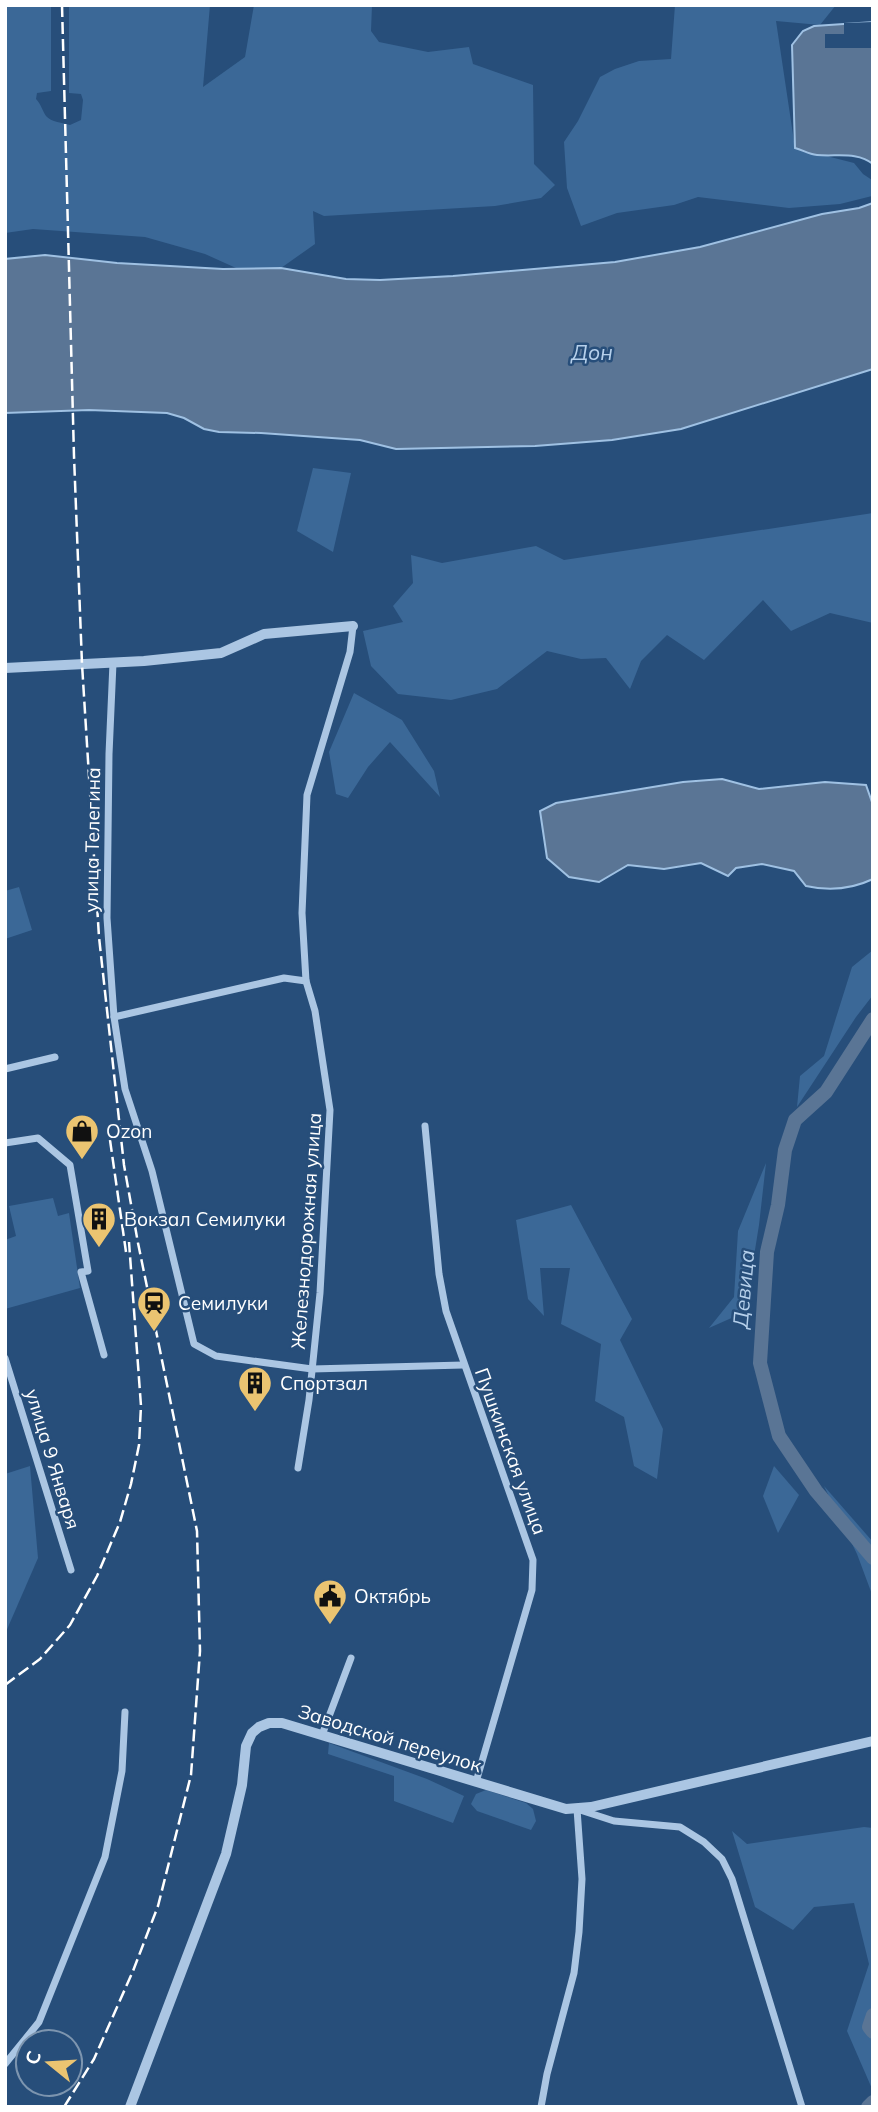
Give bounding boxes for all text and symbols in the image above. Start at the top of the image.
water label: Дон [569,339,613,365]
street label: улица Телегина [79,767,105,913]
shop icon: Ozon [63,1112,101,1161]
street label: Железнодорожная улица [286,1112,326,1350]
place label: Ozon [106,1119,152,1143]
building icon: Вокзал Семилуки [80,1200,118,1249]
place label: Вокзал Семилуки [124,1207,286,1231]
water label: Девица [726,1249,759,1331]
station icon: Семилуки [135,1284,173,1333]
place label: Семилуки [178,1291,268,1315]
building icon: Спортзал [236,1364,274,1413]
street label: Пушкинская улица [470,1364,552,1538]
place label: Спортзал [280,1371,368,1395]
street label: улица 9 Января [20,1386,86,1532]
public building icon: Октябрь [311,1577,349,1626]
place label: Октябрь [354,1584,431,1608]
street label: Заводской переулок [296,1699,485,1778]
north arrow [14,2028,84,2098]
text: С [19,2048,46,2068]

